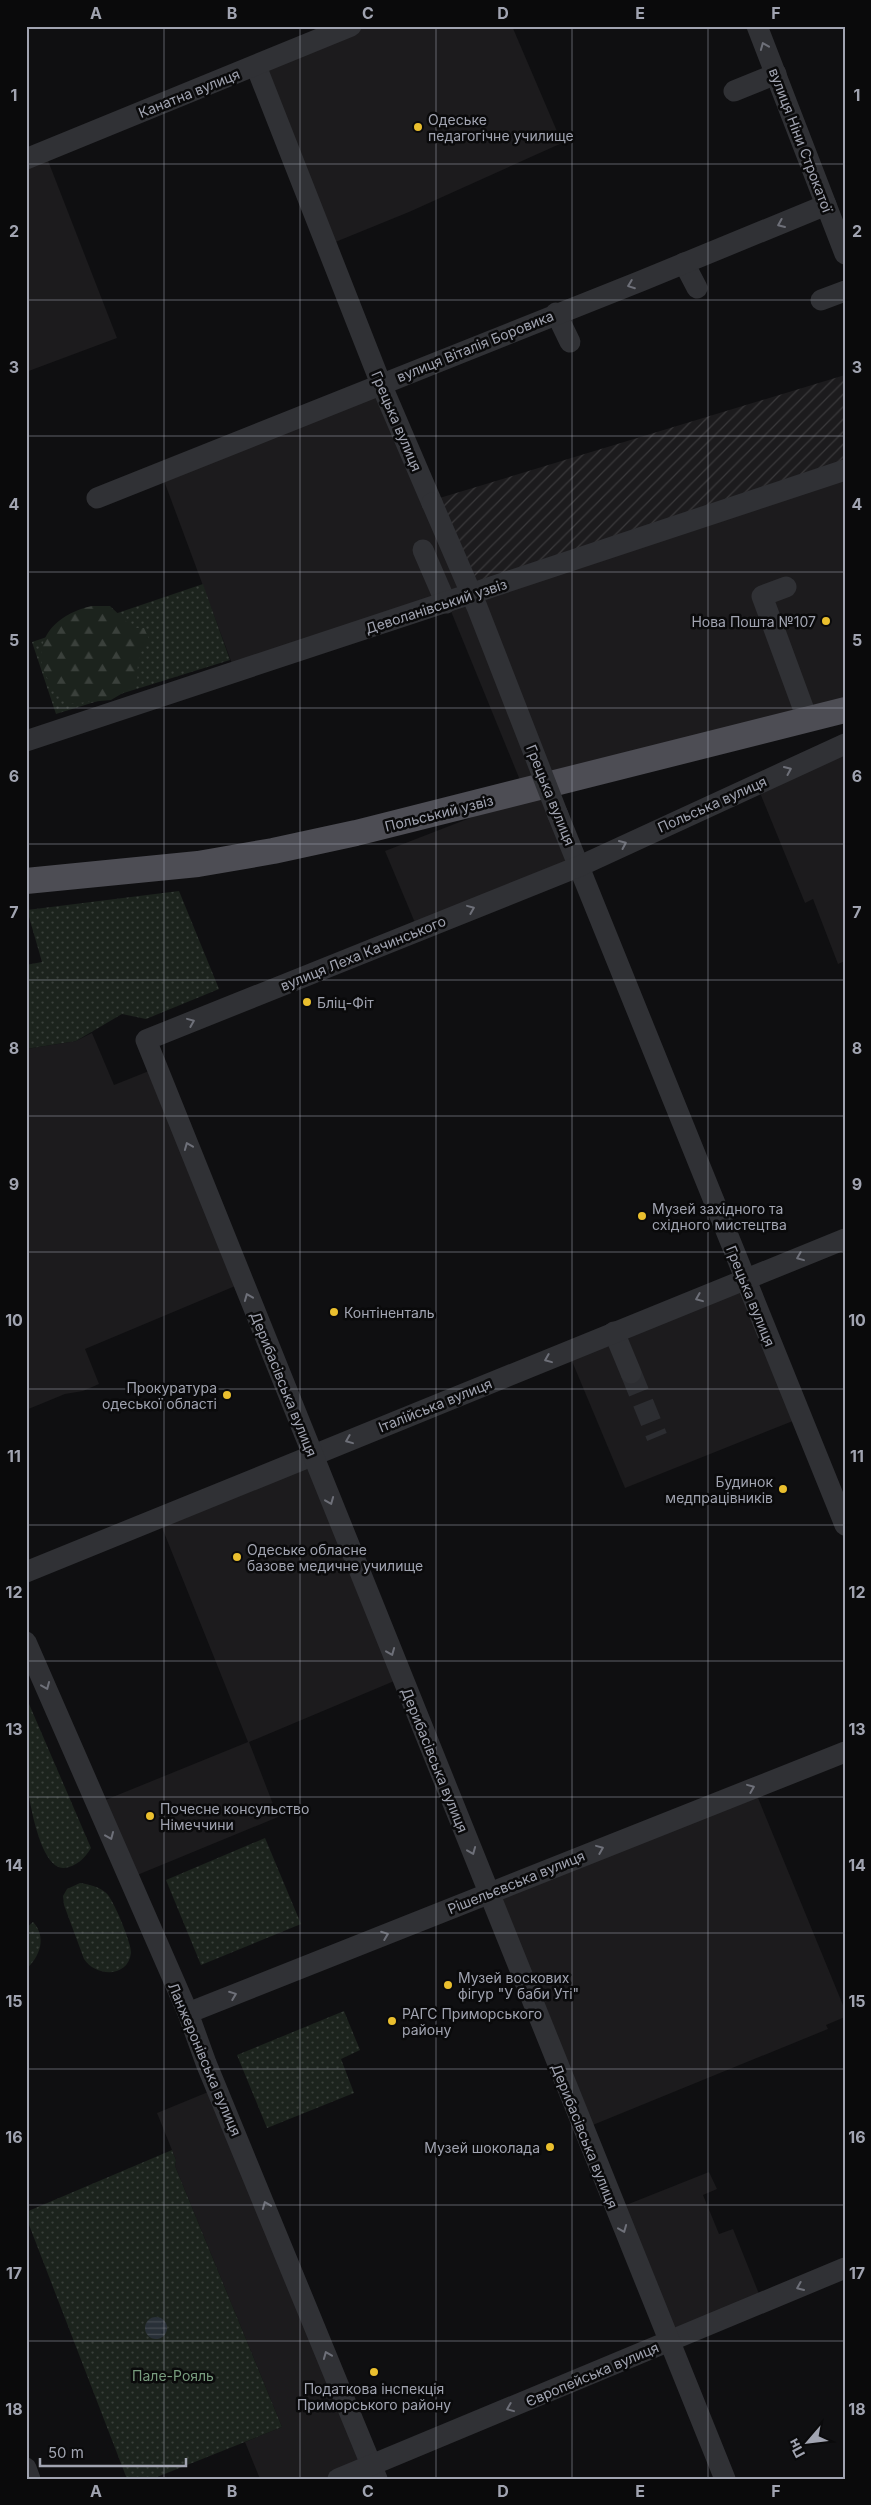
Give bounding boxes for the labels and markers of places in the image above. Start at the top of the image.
place label: Одеське педагогічне училище [428,111,574,144]
marker: Одеське педагогічне училище [412,121,424,133]
place label: Нова Пошта №107 [691,613,816,630]
marker: Нова Пошта №107 [820,615,832,627]
place label: Бліц-Фіт [317,994,374,1011]
marker: Бліц-Фіт [301,996,313,1008]
place label: Музей західного та східного мистецтва [652,1200,787,1233]
marker: Музей західного та східного мистецтва [636,1210,648,1222]
place label: Контіненталь [344,1304,435,1321]
marker: Контіненталь [328,1306,340,1318]
place label: Прокуратура одеської області [102,1379,217,1412]
marker: Прокуратура одеської області [221,1389,233,1401]
place label: Будинок медпрацівників [665,1473,773,1506]
marker: Будинок медпрацівників [777,1483,789,1495]
place label: Одеське обласне базове медичне училище [247,1541,423,1574]
marker: Одеське обласне базове медичне училище [231,1551,243,1563]
place label: Почесне консульство Німеччини [160,1800,309,1833]
marker: Почесне консульство Німеччини [144,1810,156,1822]
place label: Музей воскових фігур "У баби Уті" [458,1969,579,2002]
marker: Музей воскових фігур "У баби Уті" [442,1979,454,1991]
place label: РАГС Приморського району [402,2005,542,2038]
marker: РАГС Приморського району [386,2015,398,2027]
place label: Музей шоколада [424,2139,540,2156]
marker: Музей шоколада [544,2141,556,2153]
marker: Податкова інспекція Приморського району [368,2366,380,2378]
place label: Податкова інспекція Приморського району [297,2380,451,2413]

